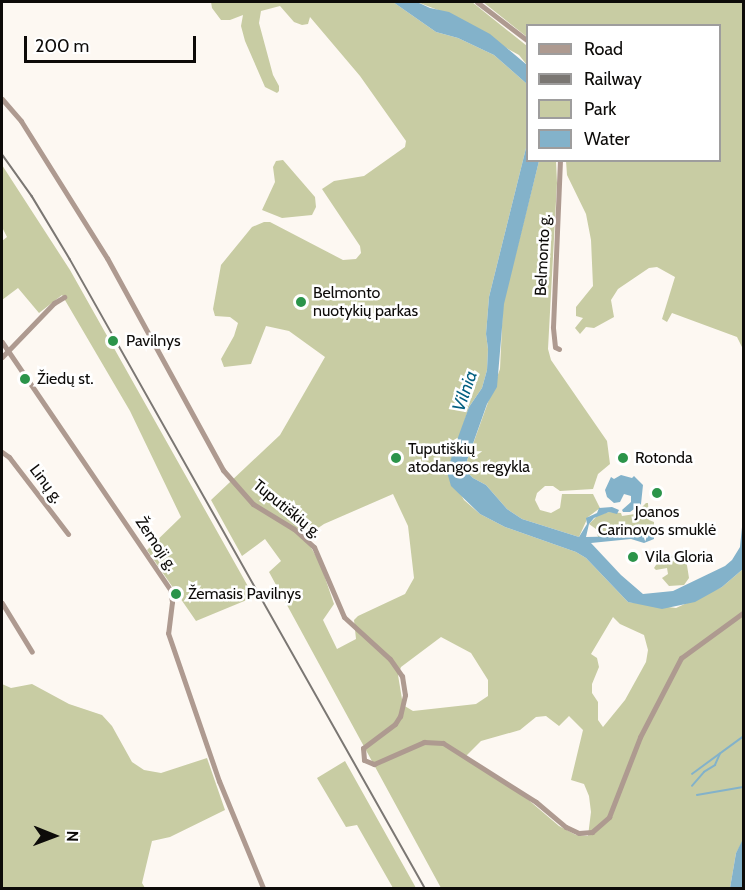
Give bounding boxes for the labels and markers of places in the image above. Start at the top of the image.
place label: Belmonto nuotykių parkas [313,283,418,321]
marker: Belmonto nuotykių parkas [294,295,308,309]
place label: Pavilnys [126,331,181,351]
marker: Pavilnys [104,332,122,350]
place label: Žiedų st. [37,369,93,389]
marker: Žiedų st. [18,372,32,386]
place label: Tuputiškių atodangos regykla [408,439,530,477]
place label: Rotonda [635,448,693,468]
marker: Tuputiškių atodangos regykla [389,451,403,465]
marker: Rotonda [616,451,630,465]
marker: Joanos Carinovos smuklė [650,486,664,500]
place label: Joanos Carinovos smuklė [598,502,716,540]
place label: Vila Gloria [645,547,713,567]
marker: Vila Gloria [626,550,640,564]
place label: Žemasis Pavilnys [188,584,301,604]
marker: Žemasis Pavilnys [169,587,183,601]

